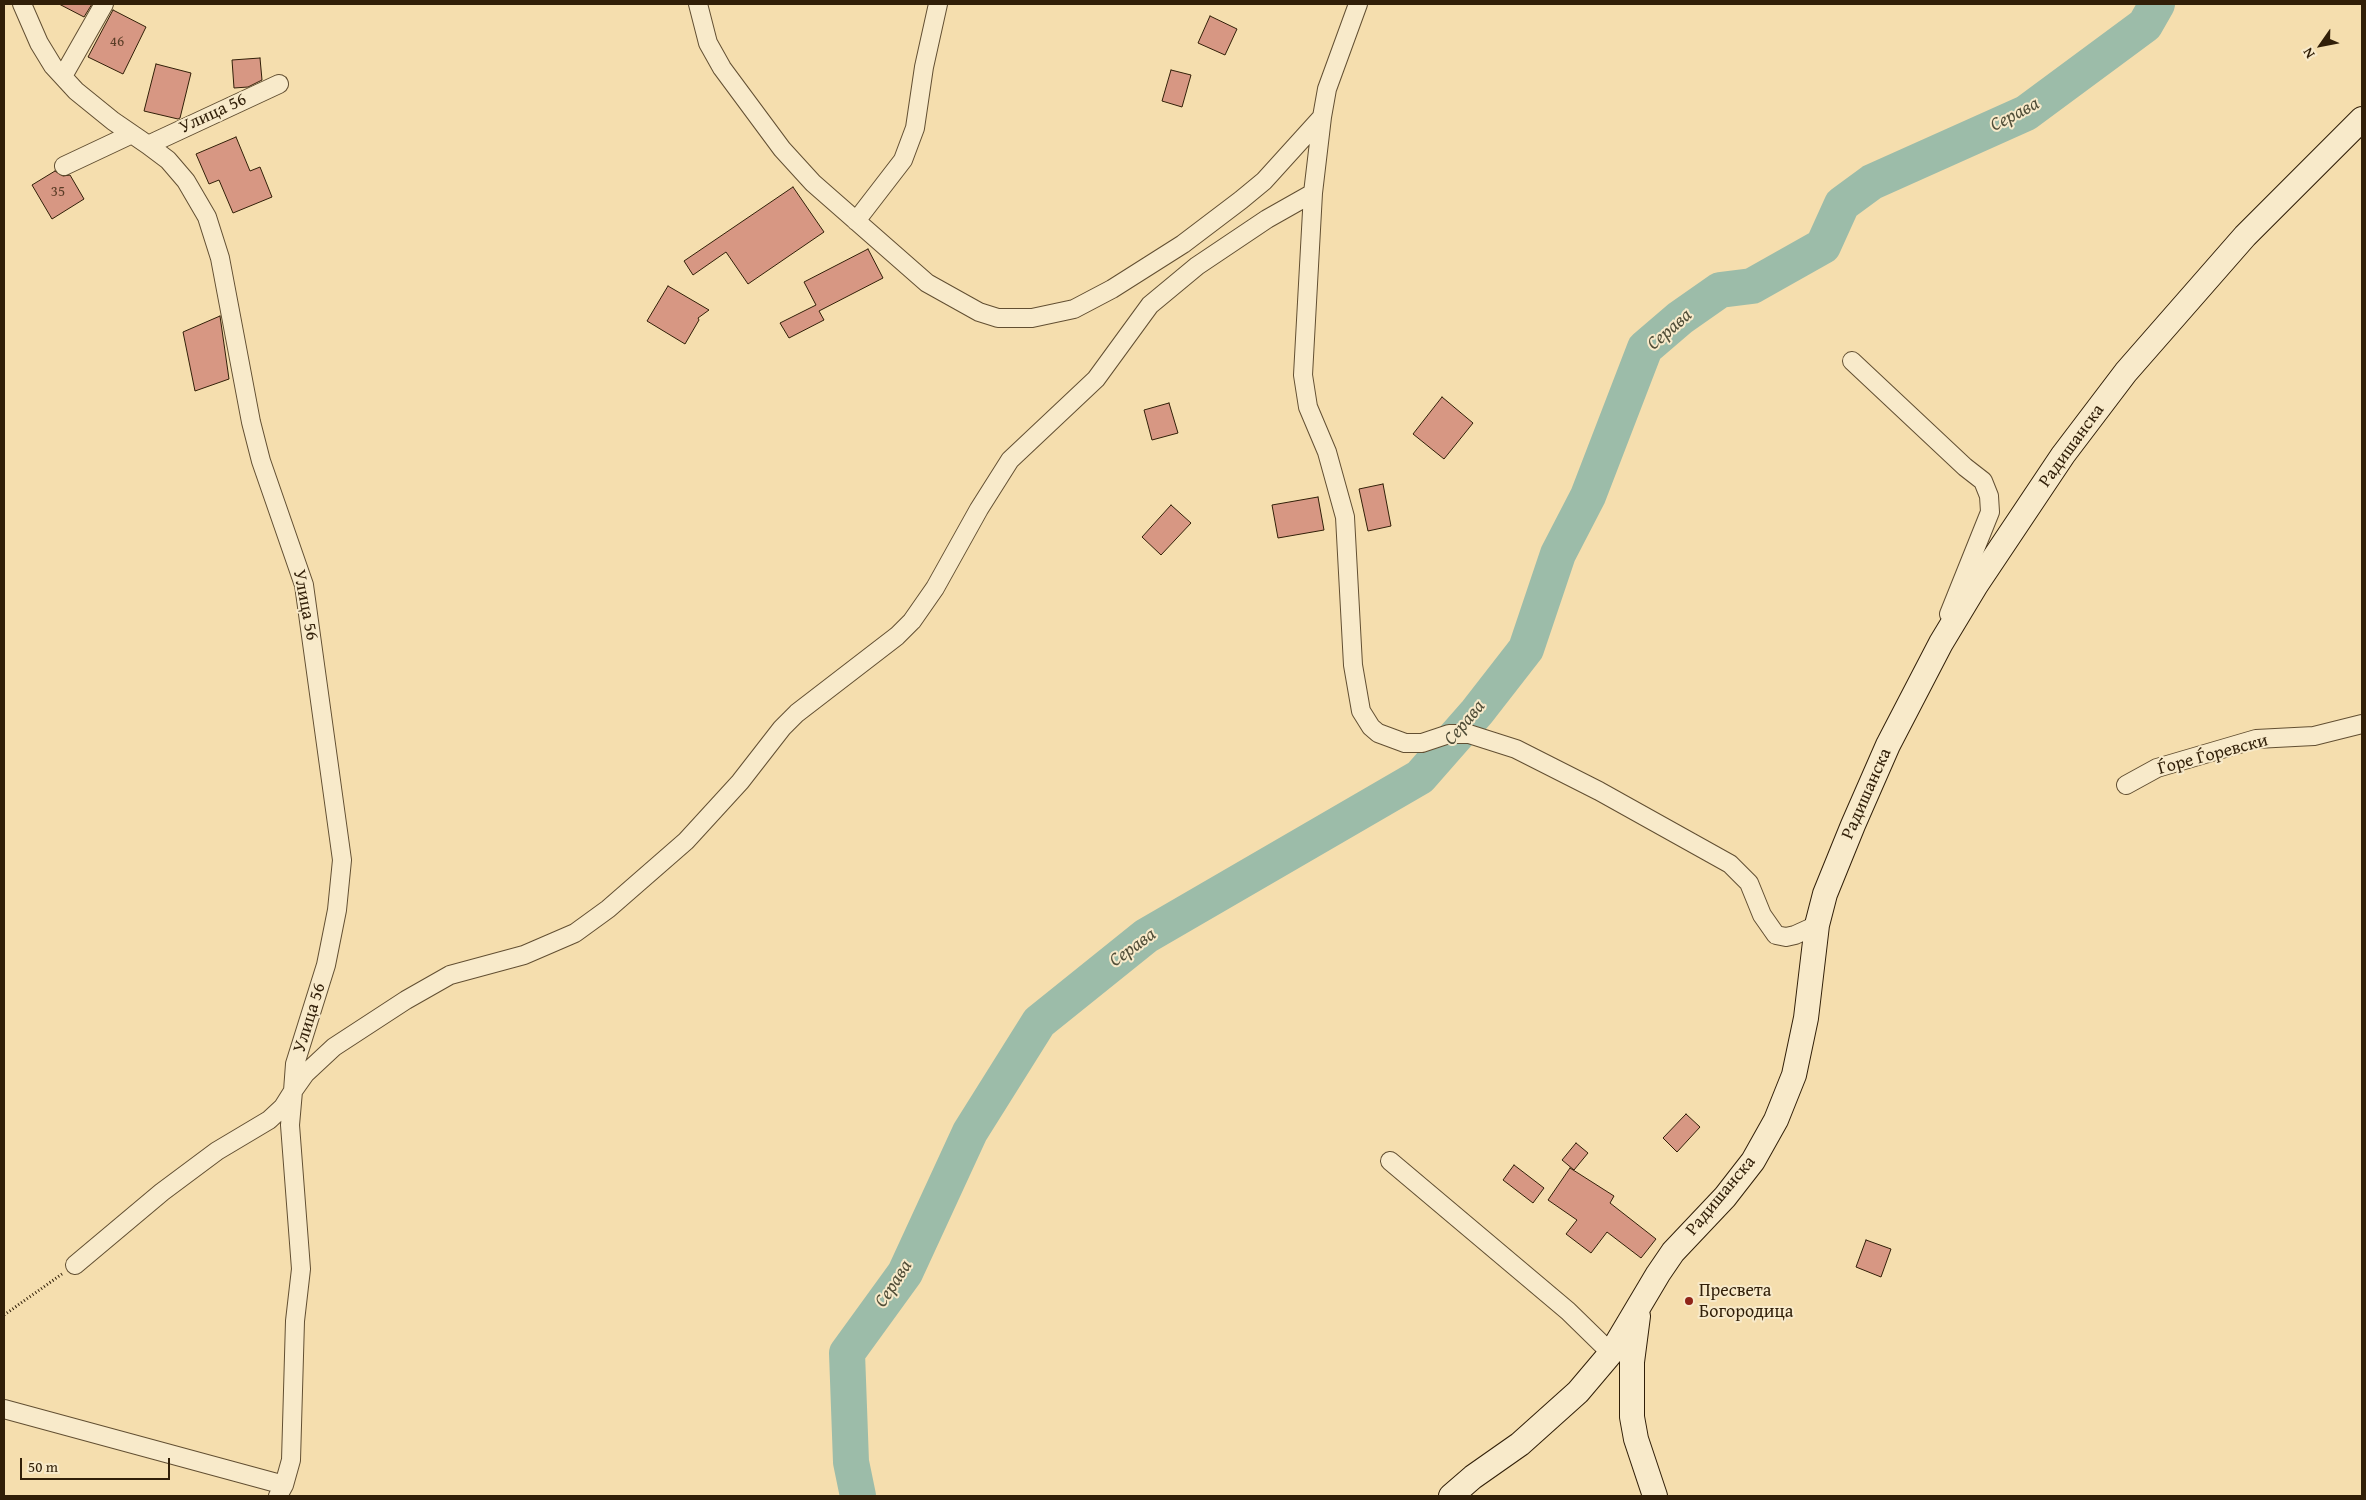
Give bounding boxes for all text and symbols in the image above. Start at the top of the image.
north arrow [2296,20,2346,70]
house number: 46 [110,33,124,51]
text: N [2297,44,2319,63]
street label: Улица 56 [176,89,250,139]
water label: Серава [1987,93,2043,137]
house number: 35 [51,183,65,201]
water label: Серава [1643,304,1697,356]
street label: Радишанска [2035,400,2109,492]
street label: Улица 56 [288,568,322,642]
water label: Серава [1440,696,1490,750]
street label: Ѓоре Ѓоревски [2156,730,2270,780]
street label: Радишанска [1837,745,1897,843]
water label: Серава [1105,924,1161,972]
street label: Улица 56 [289,981,331,1055]
street label: Радишанска [1681,1152,1761,1240]
water label: Серава [870,1256,918,1312]
place label: Пресвета Богородица [1699,1280,1793,1322]
marker: Пресвета Богородица [1683,1295,1695,1307]
scale bar [22,1448,172,1480]
text: 50 m [28,1456,58,1477]

